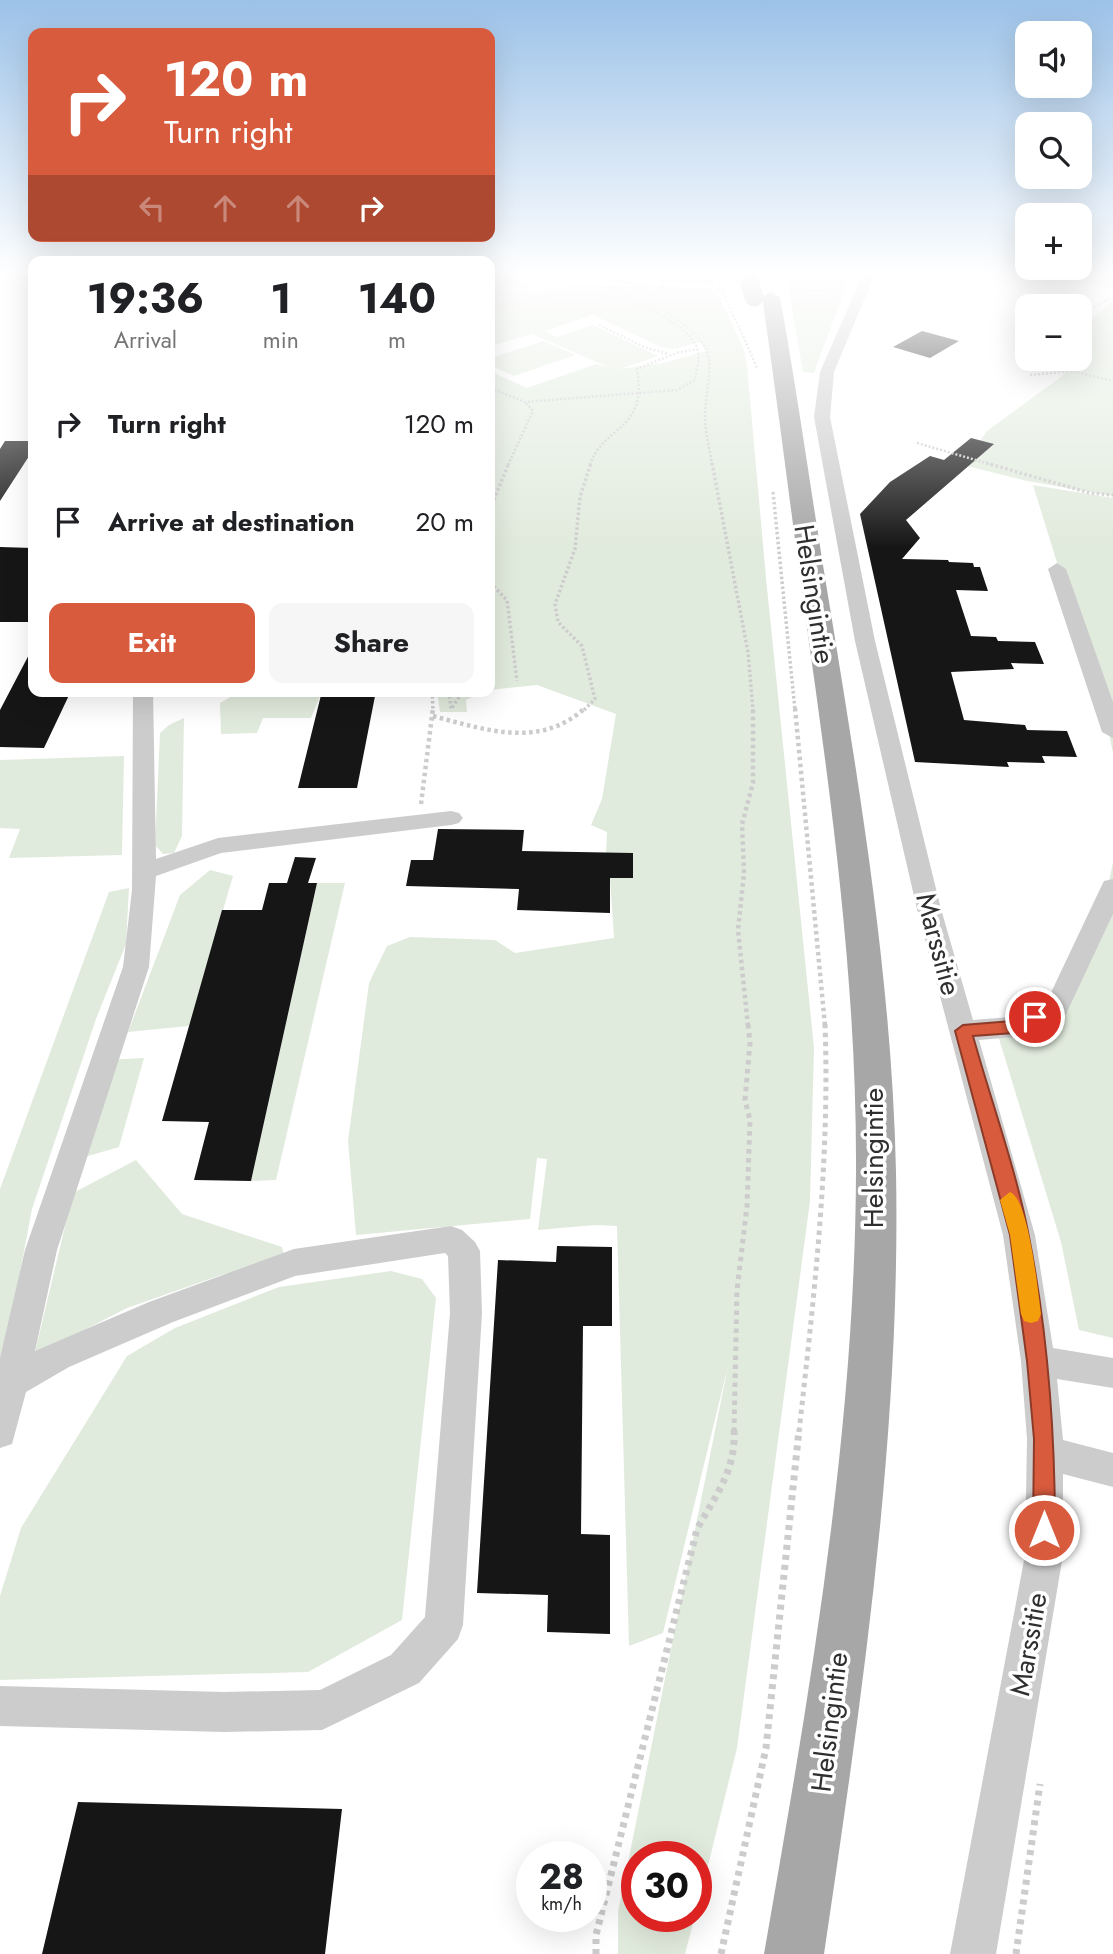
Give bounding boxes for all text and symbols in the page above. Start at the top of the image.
map controls [1015,21,1092,371]
button: sound [1015,21,1092,98]
text: 120 m [164,44,308,114]
icon: right [49,56,140,147]
text: Turn right [164,109,293,155]
button: search [1015,112,1092,189]
icon: left [133,189,171,227]
icon: ahead [206,189,244,227]
icon: ahead [279,189,317,227]
icon: right [352,189,390,227]
button: + [1015,203,1092,280]
text: 19:36 [87,268,204,329]
text: 1 [270,268,292,329]
text: 140 [358,268,436,329]
button: − [1015,294,1092,371]
text: Arrival [114,323,177,357]
text: min [263,323,299,357]
text: m [388,323,406,357]
icon: right [49,405,87,443]
text: Turn right [108,405,226,443]
text: 120 m [404,405,474,443]
icon: arrive [49,503,87,541]
text: Arrive at destination [108,503,355,541]
text: 20 m [416,503,474,541]
street label: Helsingintie [783,521,846,667]
button: Exit [49,603,255,683]
button: Share [269,603,474,683]
street label: Marssitie [905,889,972,1000]
pin [1005,987,1065,1047]
icon: arrive [1016,998,1054,1036]
street label: Helsingintie [853,1088,894,1228]
position arrow [1007,1493,1081,1567]
street label: Marssitie [999,1589,1058,1699]
street label: Helsingintie [801,1650,858,1794]
speed limit sign: 30 [621,1841,712,1932]
text: 28 [539,1852,584,1902]
text: km/h [541,1891,582,1917]

